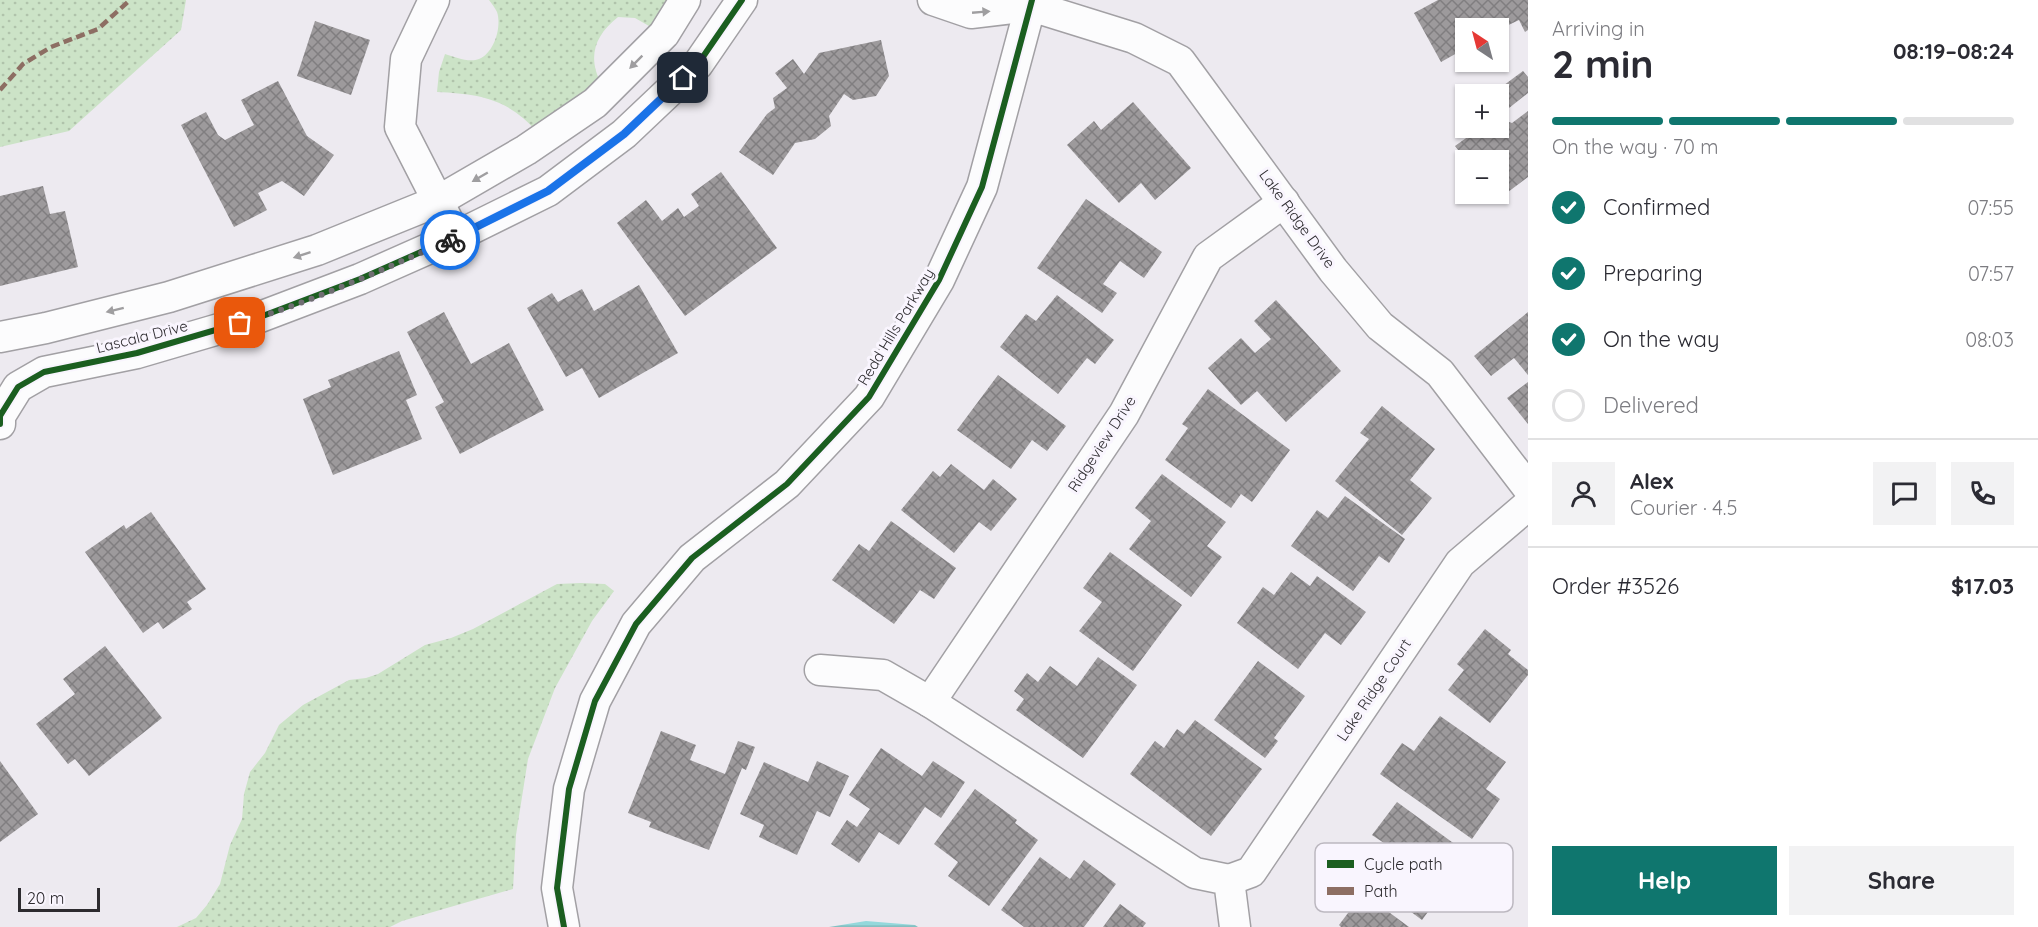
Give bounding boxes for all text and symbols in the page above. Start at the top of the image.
one-way arrow [971,7,990,16]
text: Arriving in [1552,16,1645,41]
north arrow [1455,18,1509,72]
map controls [1455,18,1509,204]
text: 08:19–08:24 [1893,37,2014,65]
text: 2 min [1552,39,1654,88]
pin [657,52,708,103]
one-way arrow [630,54,644,68]
icon: home [666,61,699,94]
button: + [1455,84,1509,138]
text: On the way · 70 m [1552,134,1719,159]
button: − [1455,150,1509,204]
street label: Lake Ridge Drive [1255,166,1340,272]
one-way arrow [471,172,488,182]
icon: check [1552,191,1585,224]
text: Confirmed [1603,193,1710,221]
text: 07:55 [1967,195,2014,220]
courier [420,210,480,270]
icon: bike [434,224,467,257]
one-way arrow [293,250,311,260]
icon: check [1552,257,1585,290]
text: Preparing [1603,259,1703,287]
text: 07:57 [1968,261,2014,286]
street label: Redd Hills Parkway [853,265,938,389]
pin [214,297,265,348]
one-way arrow [106,306,124,316]
icon: bag [223,306,256,339]
street label: Lascala Drive [94,316,190,357]
icon: check [1552,323,1585,356]
text: On the way [1603,325,1719,353]
text: 08:03 [1965,327,2014,352]
text: Delivered [1603,391,1699,419]
street label: Ridgeview Drive [1063,392,1140,495]
button: person [1552,462,1615,525]
button: chat [1873,462,1936,525]
button: phone [1951,462,2014,525]
text: Alex [1630,467,1673,495]
text: Courier · 4.5 [1630,495,1737,520]
text: Order #3526 [1552,572,1679,600]
text: $17.03 [1951,572,2014,600]
street label: Lake Ridge Court [1332,635,1415,745]
legend [1315,843,1513,912]
button: Help [1552,846,1777,915]
button: Share [1789,846,2014,915]
text: Cycle path [1364,854,1443,874]
text: Path [1364,881,1398,901]
scale bar [18,885,100,912]
text: 20 m [27,888,64,908]

